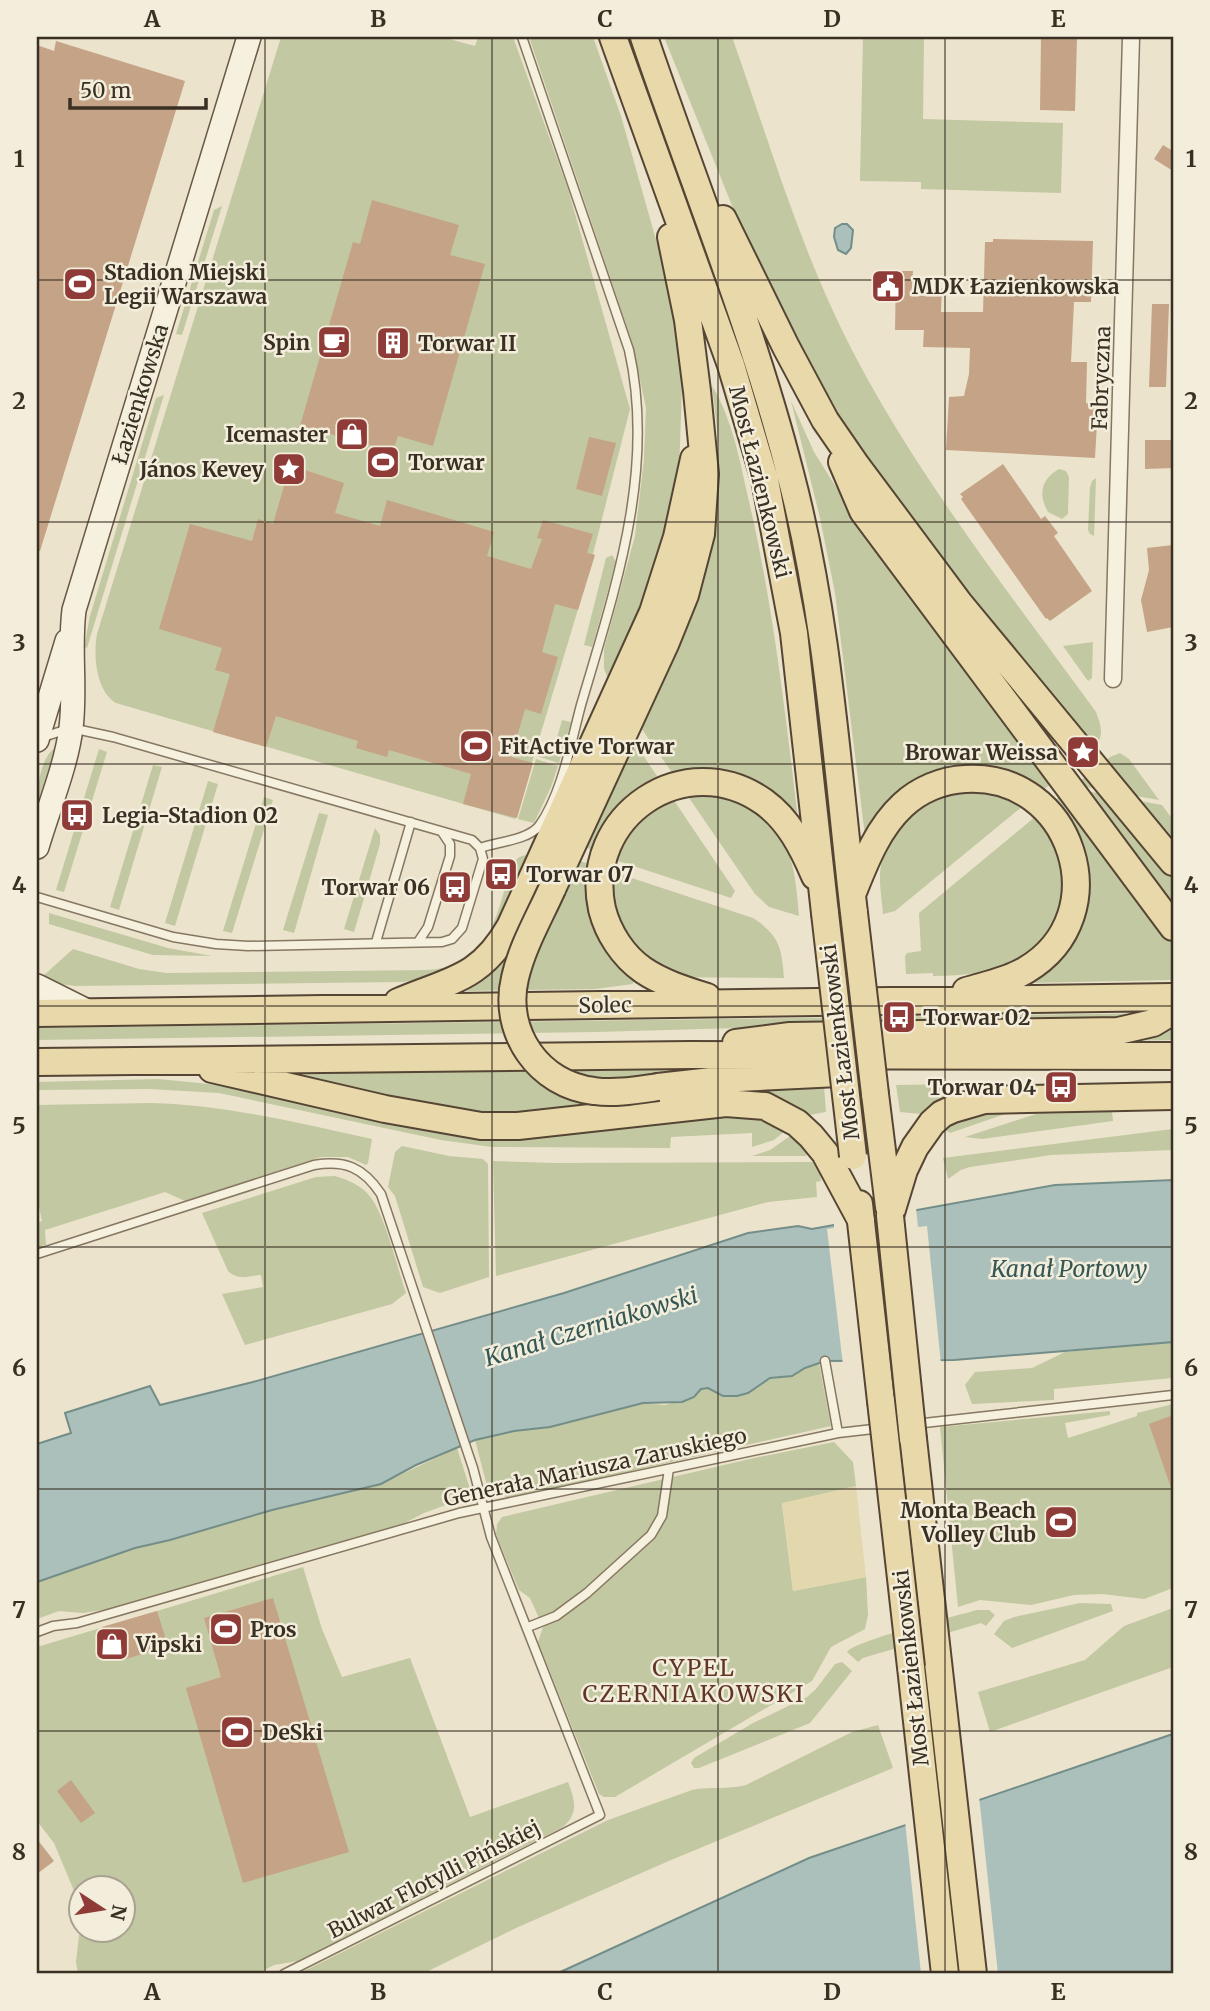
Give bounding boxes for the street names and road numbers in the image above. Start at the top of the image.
street label: Łazienkowska [106,321,174,467]
street label: Fabryczna [1086,325,1116,431]
street label: Most Łazienkowski [723,383,797,581]
street label: Most Łazienkowski [815,942,865,1142]
street label: Solec [578,991,632,1019]
street label: Generała Mariusza Zaruskiego [441,1422,749,1512]
street label: Most Łazienkowski [887,1568,935,1768]
street label: Bulwar Flotylli Pińskiej [323,1814,545,1944]

